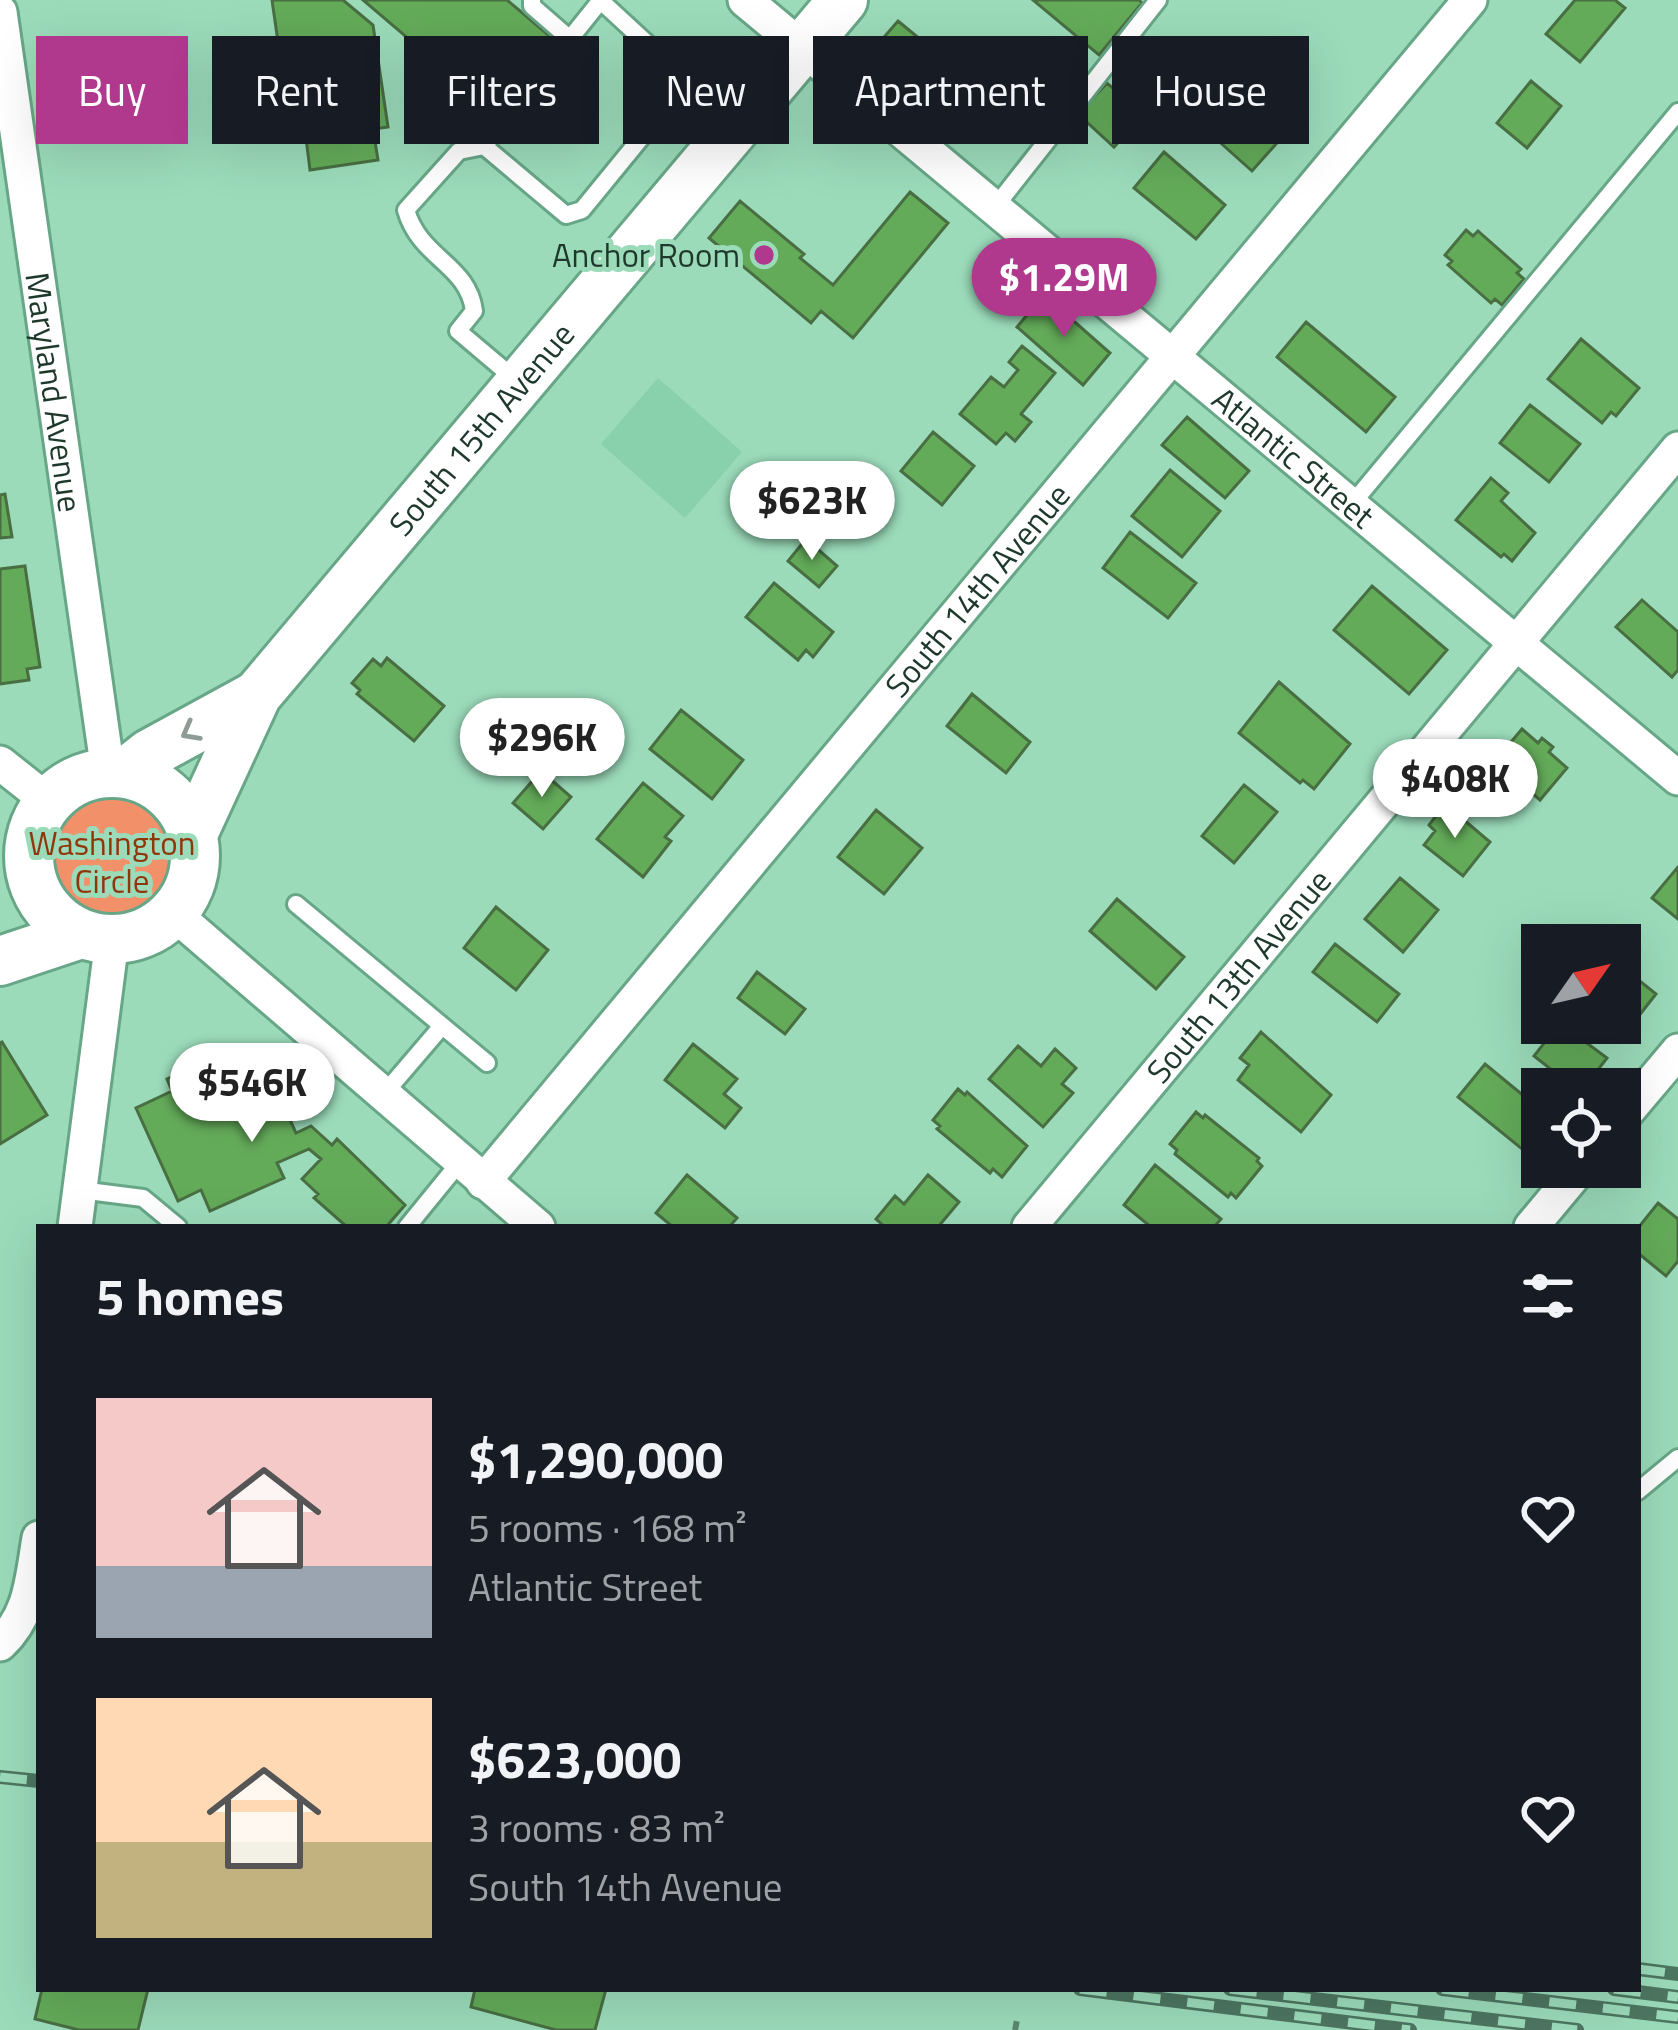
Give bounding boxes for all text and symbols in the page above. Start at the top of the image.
chip: Buy [36,36,188,144]
chip: Rent [212,36,380,144]
chip: Filters [404,36,599,144]
chip: New [623,36,789,144]
chip: Apartment [813,36,1088,144]
chip: House [1112,36,1309,144]
place label: Anchor Room [552,230,740,280]
pin: $1.29M [966,238,1162,340]
marker: Anchor Room [751,242,777,268]
text: $1.29M [999,247,1129,306]
street label: Maryland Avenue [12,269,96,515]
street label: South 15th Avenue [376,311,586,547]
street label: Atlantic Street [1201,375,1386,540]
pin: $623K [728,461,896,563]
text: $623K [757,470,867,529]
street label: South 14th Avenue [873,472,1082,708]
pin: $296K [458,698,626,800]
text: $296K [487,707,597,766]
one-way arrow [181,718,202,741]
pin: $408K [1371,739,1539,841]
text: $408K [1400,748,1510,807]
park label: Washington Circle [29,818,195,906]
street label: South 13th Avenue [1134,858,1343,1094]
north arrow [1521,924,1641,1044]
map controls [1521,924,1641,1188]
pin: $546K [168,1043,336,1145]
text: $546K [197,1052,307,1111]
button: locate [1521,1068,1641,1188]
text: 5 homes [96,1257,284,1335]
icon: filters [1515,1263,1581,1329]
text: $1,290,000 [468,1420,723,1498]
icon: home [192,1446,336,1590]
icon: heart [1515,1485,1581,1551]
text: 5 rooms · 168 m² [468,1498,747,1557]
text: Atlantic Street [468,1557,702,1616]
text: $623,000 [468,1720,681,1798]
icon: home [192,1746,336,1890]
icon: heart [1515,1785,1581,1851]
text: 3 rooms · 83 m² [468,1798,725,1857]
text: South 14th Avenue [468,1857,783,1916]

